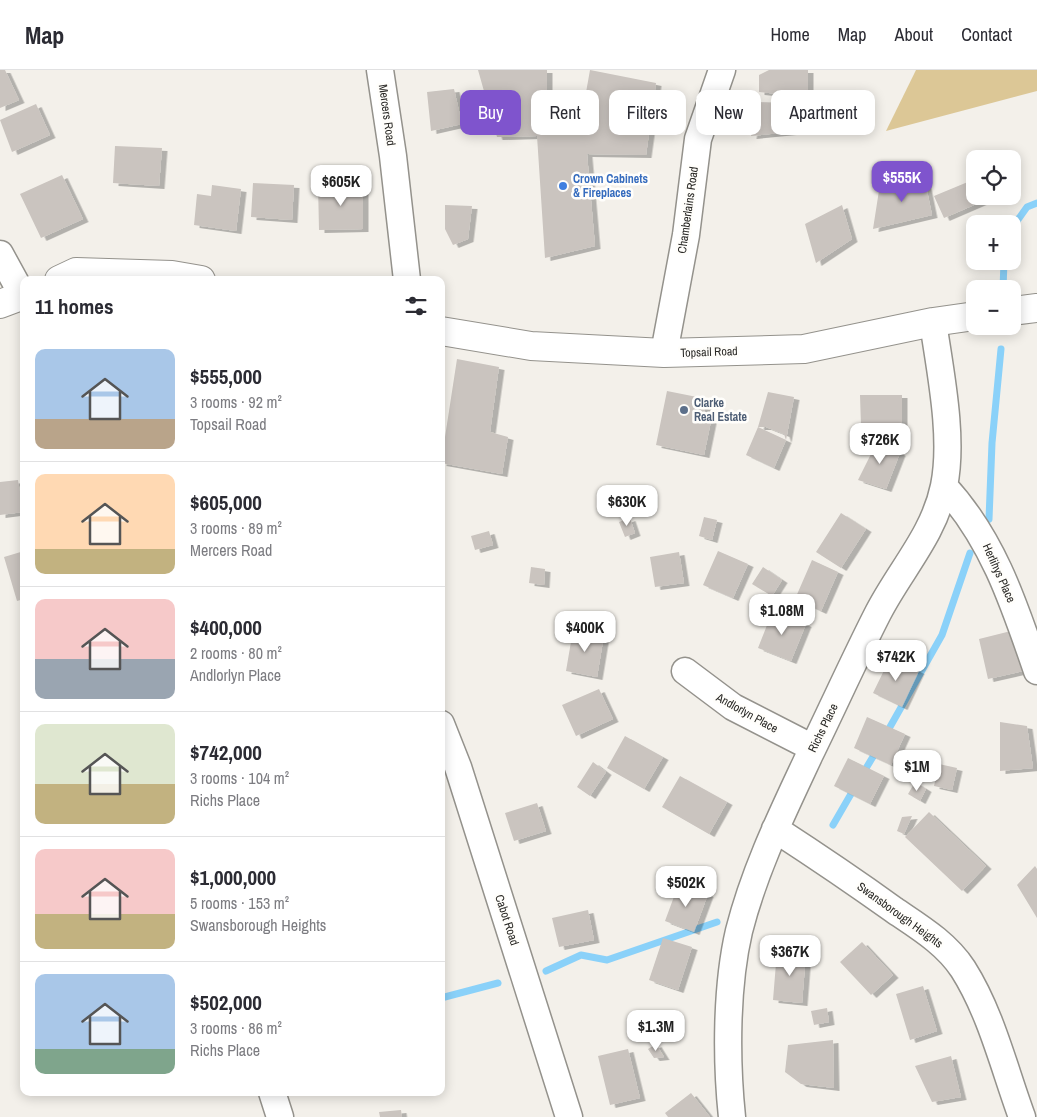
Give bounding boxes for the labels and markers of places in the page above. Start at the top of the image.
pin: $555K [867,160,937,203]
pin: $605K [306,164,376,207]
place label: Crown Cabinets & Fireplaces [573,171,648,201]
marker: Crown Cabinets & Fireplaces [557,180,569,192]
place label: Clarke Real Estate [694,395,748,425]
marker: Clarke Real Estate [678,404,690,416]
pin: $726K [845,422,915,465]
pin: $630K [592,484,662,527]
pin: $1.08M [741,594,823,636]
pin: $400K [550,610,620,653]
pin: $742K [861,640,931,682]
pin: $1M [893,750,941,792]
pin: $502K [651,866,721,908]
pin: $367K [755,934,825,977]
pin: $1.3M [621,1010,691,1052]

